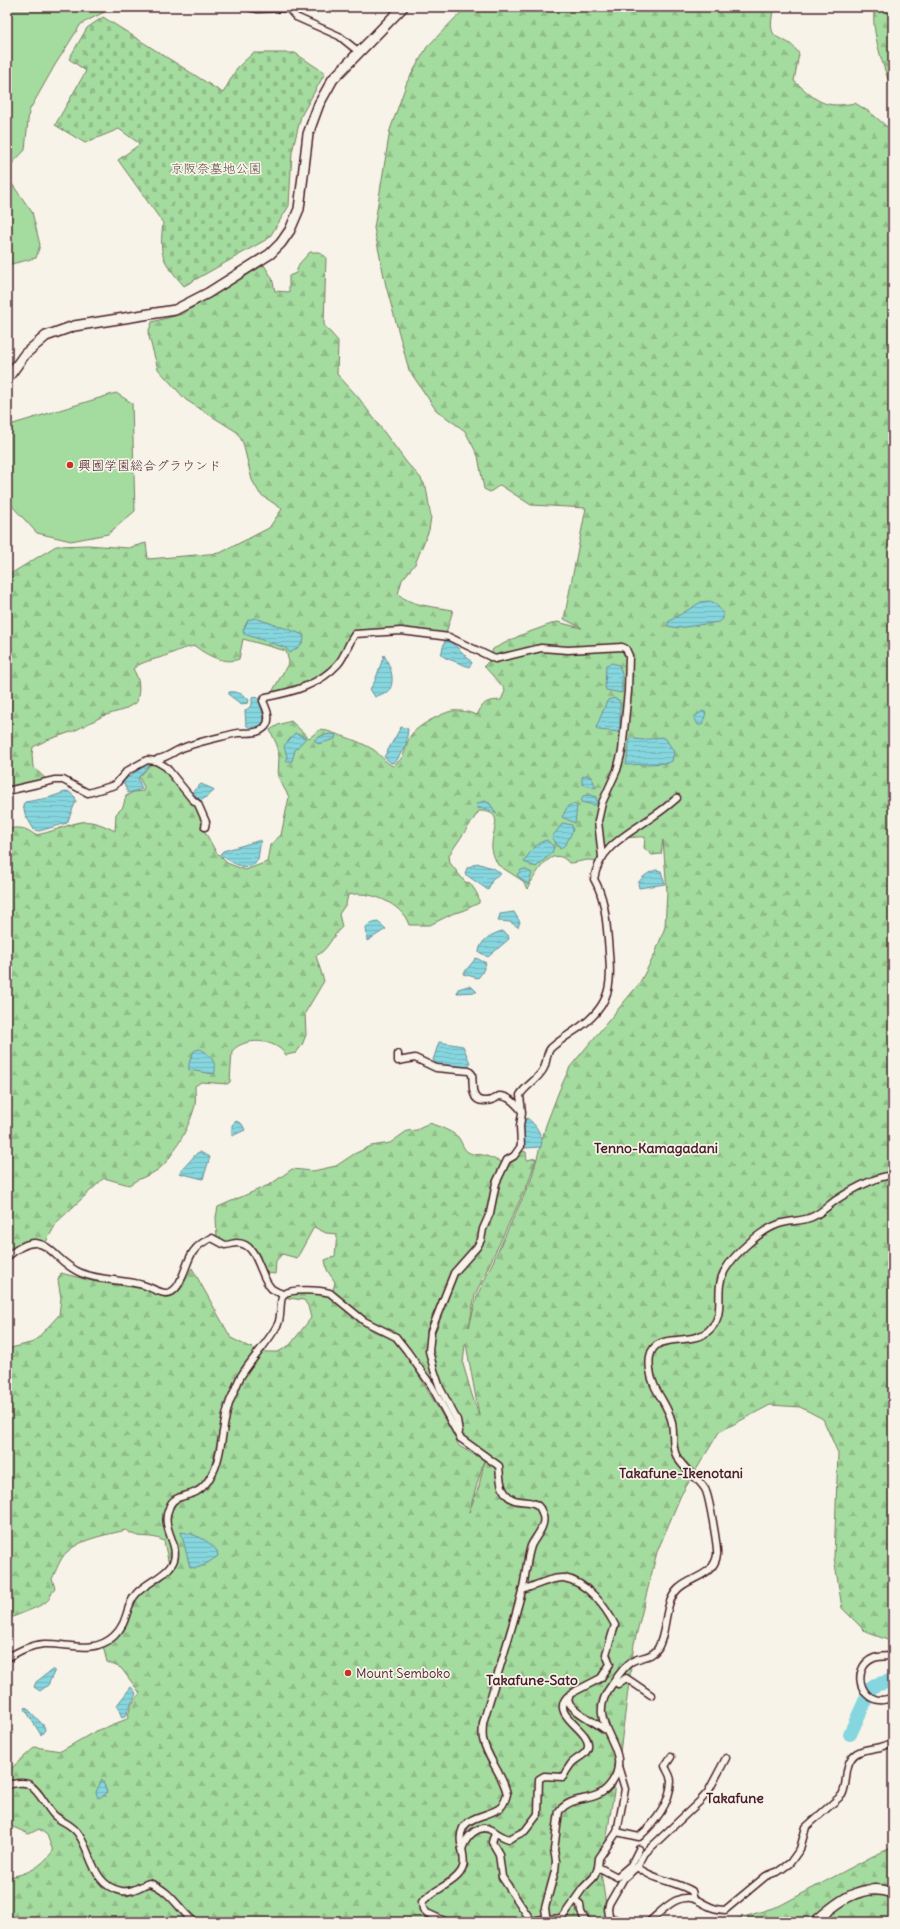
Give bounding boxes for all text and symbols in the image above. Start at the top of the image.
park label: 京阪奈墓地公園 [170,160,262,177]
place label: 興國学園総合グラウンド [78,457,221,474]
marker: 興國学園総合グラウンド [65,460,75,470]
district label: Tenno-Kamagadani [594,1139,718,1157]
district label: Takafune-Ikenotani [619,1464,743,1482]
place label: Mount Semboko [356,1665,450,1682]
marker: Mount Semboko [343,1668,353,1678]
district label: Takafune-Sato [486,1671,578,1689]
district label: Takafune [706,1789,764,1807]

